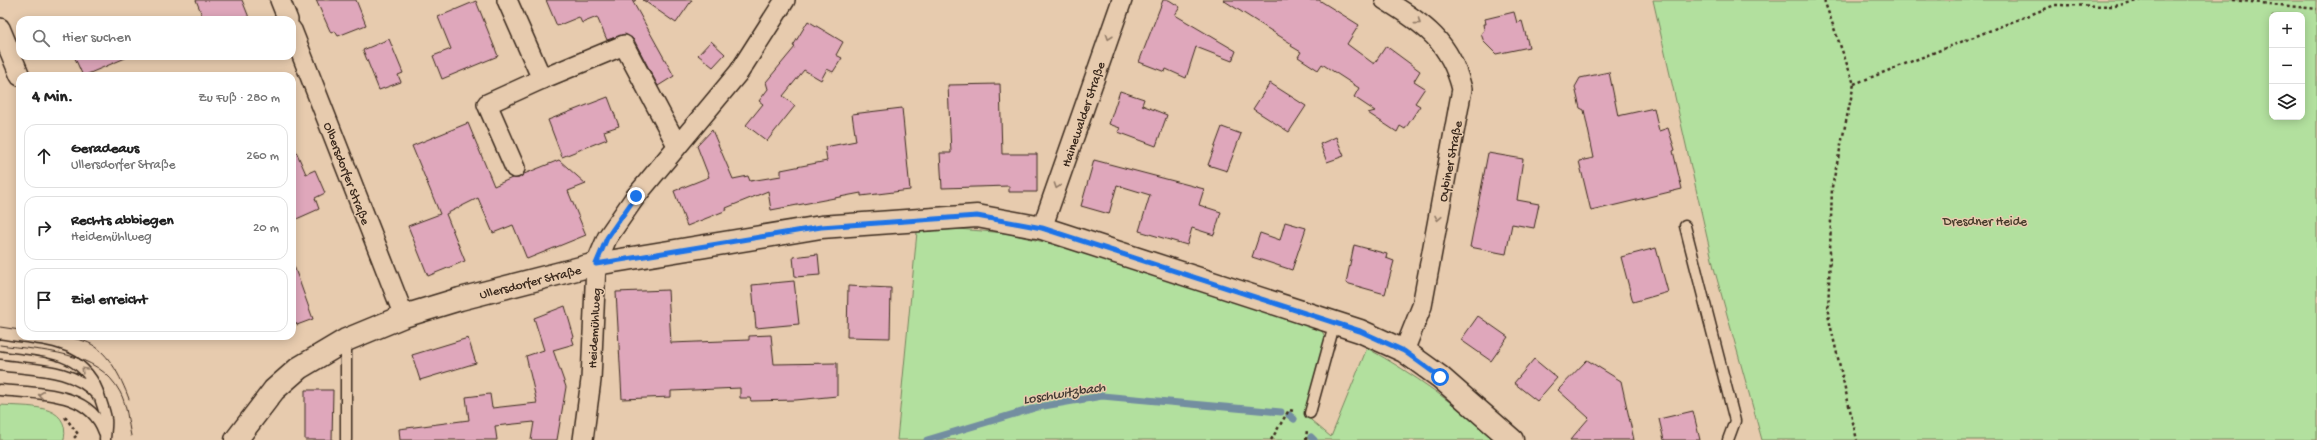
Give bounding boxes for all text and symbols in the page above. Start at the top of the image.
map controls [2269,12,2305,120]
button: + [2269,12,2305,48]
search box [16,16,296,60]
one-way arrow [1414,17,1421,24]
icon: search [30,27,52,49]
text: Hier suchen [62,29,131,47]
one-way arrow [1105,33,1114,40]
button: − [2269,48,2305,84]
street label: Hainewalder Straße [1059,60,1109,169]
button: layers [2269,84,2305,120]
text: 4 Min. [32,88,73,108]
text: Zu Fuß · 280 m [198,91,280,106]
street label: Oybiner Straße [1436,119,1467,203]
street label: Olbersdorfer Straße [319,120,372,228]
text: Geradeaus [71,140,139,158]
icon: ahead [33,145,55,167]
text: 260 m [246,149,279,164]
text: Ullersdorfer Straße [71,158,175,173]
one-way arrow [1053,182,1061,189]
route end [627,187,645,205]
text: Rechts abbiegen [71,212,174,230]
one-way arrow [1434,215,1443,221]
park label: Dresdner Heide [1942,215,2027,230]
icon: right [33,217,55,239]
text: 20 m [253,221,279,236]
text: Heidemühlweg [71,230,152,245]
street label: Ullersdorfer Straße [478,263,583,303]
street label: Heidemühlweg [586,287,605,369]
icon: arrive [33,289,55,311]
text: Ziel erreicht [71,291,147,309]
one-way arrow [81,367,89,375]
route start [1431,368,1449,386]
water label: Loschwitzbach [1022,380,1107,409]
one-way arrow [38,391,44,400]

